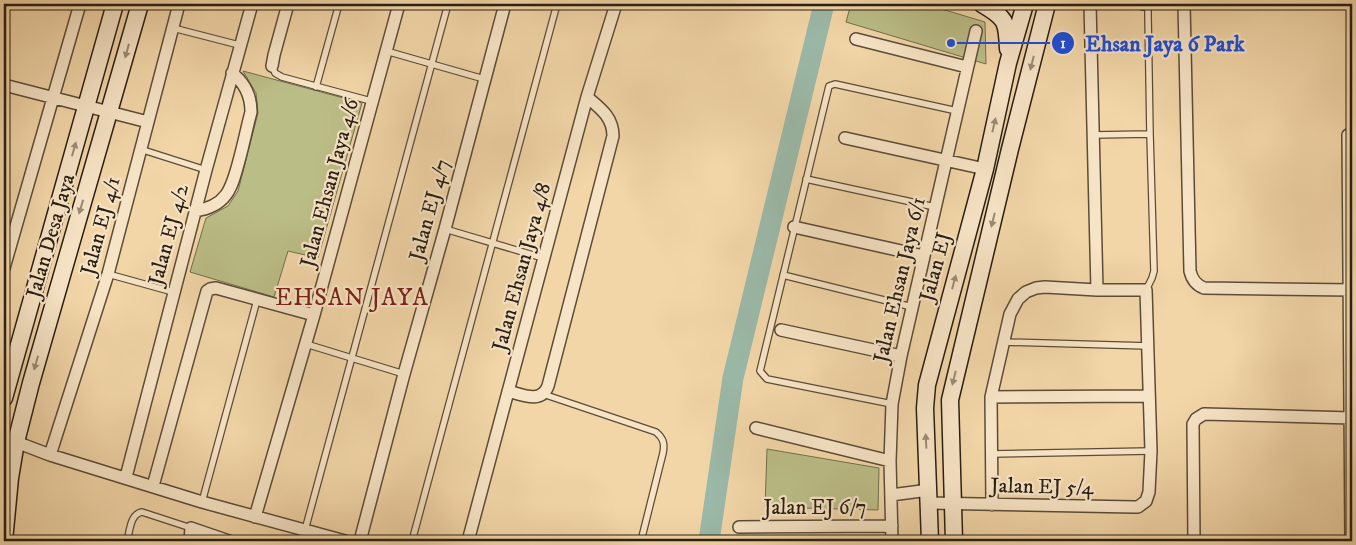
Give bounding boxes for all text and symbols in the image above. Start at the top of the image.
callout: Ehsan Jaya 6 Park [1050,25,1255,62]
text: Ehsan Jaya 6 Park [1085,31,1246,58]
text: 1 [1060,34,1066,53]
one-way arrow [123,43,131,58]
one-way arrow [1028,55,1036,70]
street label: Jalan Ehsan Jaya 4/6 [294,95,365,272]
one-way arrow [990,117,998,133]
one-way arrow [70,141,78,156]
street label: Jalan EJ 4/7 [403,156,456,266]
street label: Jalan Desa Jaya [20,171,81,303]
street label: Jalan EJ 4/1 [75,174,127,280]
street label: Jalan Ehsan Jaya 4/8 [486,180,557,356]
street label: Jalan EJ 4/2 [143,181,195,290]
street label: Jalan Ehsan Jaya 6/1 [868,195,932,367]
one-way arrow [77,199,85,214]
one-way arrow [989,213,997,228]
street label: Jalan EJ [914,229,958,307]
one-way arrow [951,275,959,290]
district label: EHSAN JAYA [275,283,429,313]
one-way arrow [32,355,40,370]
one-way arrow [950,371,958,386]
one-way arrow [922,433,930,449]
street label: Jalan EJ 5/4 [988,473,1094,501]
street label: Jalan EJ 6/7 [761,495,867,521]

